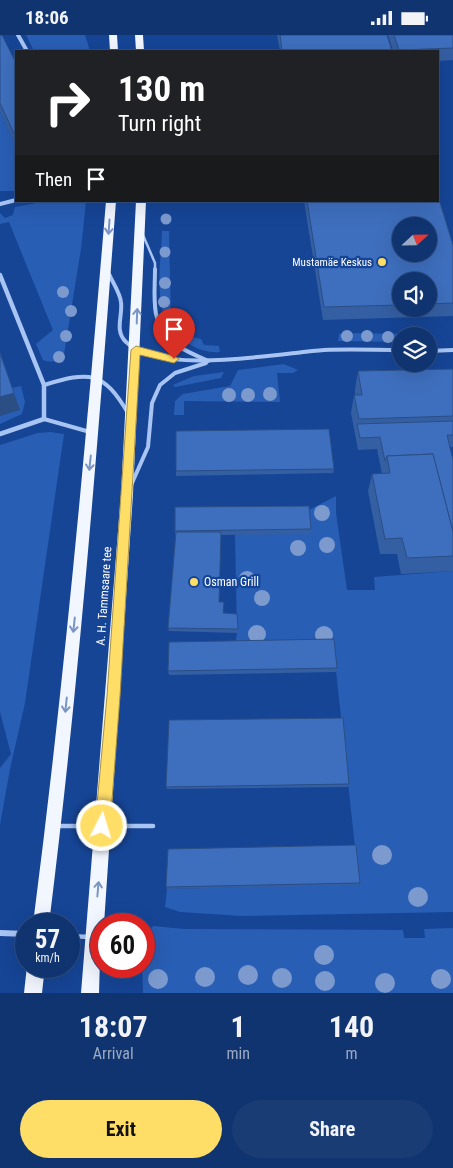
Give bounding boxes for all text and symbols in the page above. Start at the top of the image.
text: 18:06 [25,6,69,29]
text: 130 m [118,69,205,110]
icon: right [35,70,100,135]
text: Turn right [118,111,201,136]
icon: arrive [82,165,110,193]
text: Then [35,168,72,191]
north arrow [392,217,438,263]
map controls [392,217,437,372]
one-way arrow [105,219,114,235]
place label: Mustamäe Keskus [292,256,372,269]
marker: Mustamäe Keskus [376,256,388,268]
button: sound [392,272,437,317]
one-way arrow [132,308,141,324]
pin [153,308,195,359]
icon: arrive [160,315,188,343]
button: layers [392,327,437,372]
one-way arrow [85,455,95,471]
street label: A. H. Tammsaare tee [94,546,114,646]
place label: Osman Grill [204,575,259,589]
marker: Osman Grill [188,576,200,588]
one-way arrow [69,616,79,632]
one-way arrow [61,697,71,713]
position arrow [75,799,127,851]
one-way arrow [94,881,103,897]
speed limit sign: 60 [90,913,155,978]
text: 57 [35,925,60,954]
text: km/h [35,951,60,965]
text: 18:07 [79,1009,148,1044]
text: 1 [231,1009,246,1044]
text: 140 [329,1009,374,1044]
text: Arrival [93,1044,134,1063]
text: min [226,1044,250,1063]
text: m [345,1044,357,1063]
button: Exit [20,1100,222,1158]
button: Share [232,1100,433,1158]

